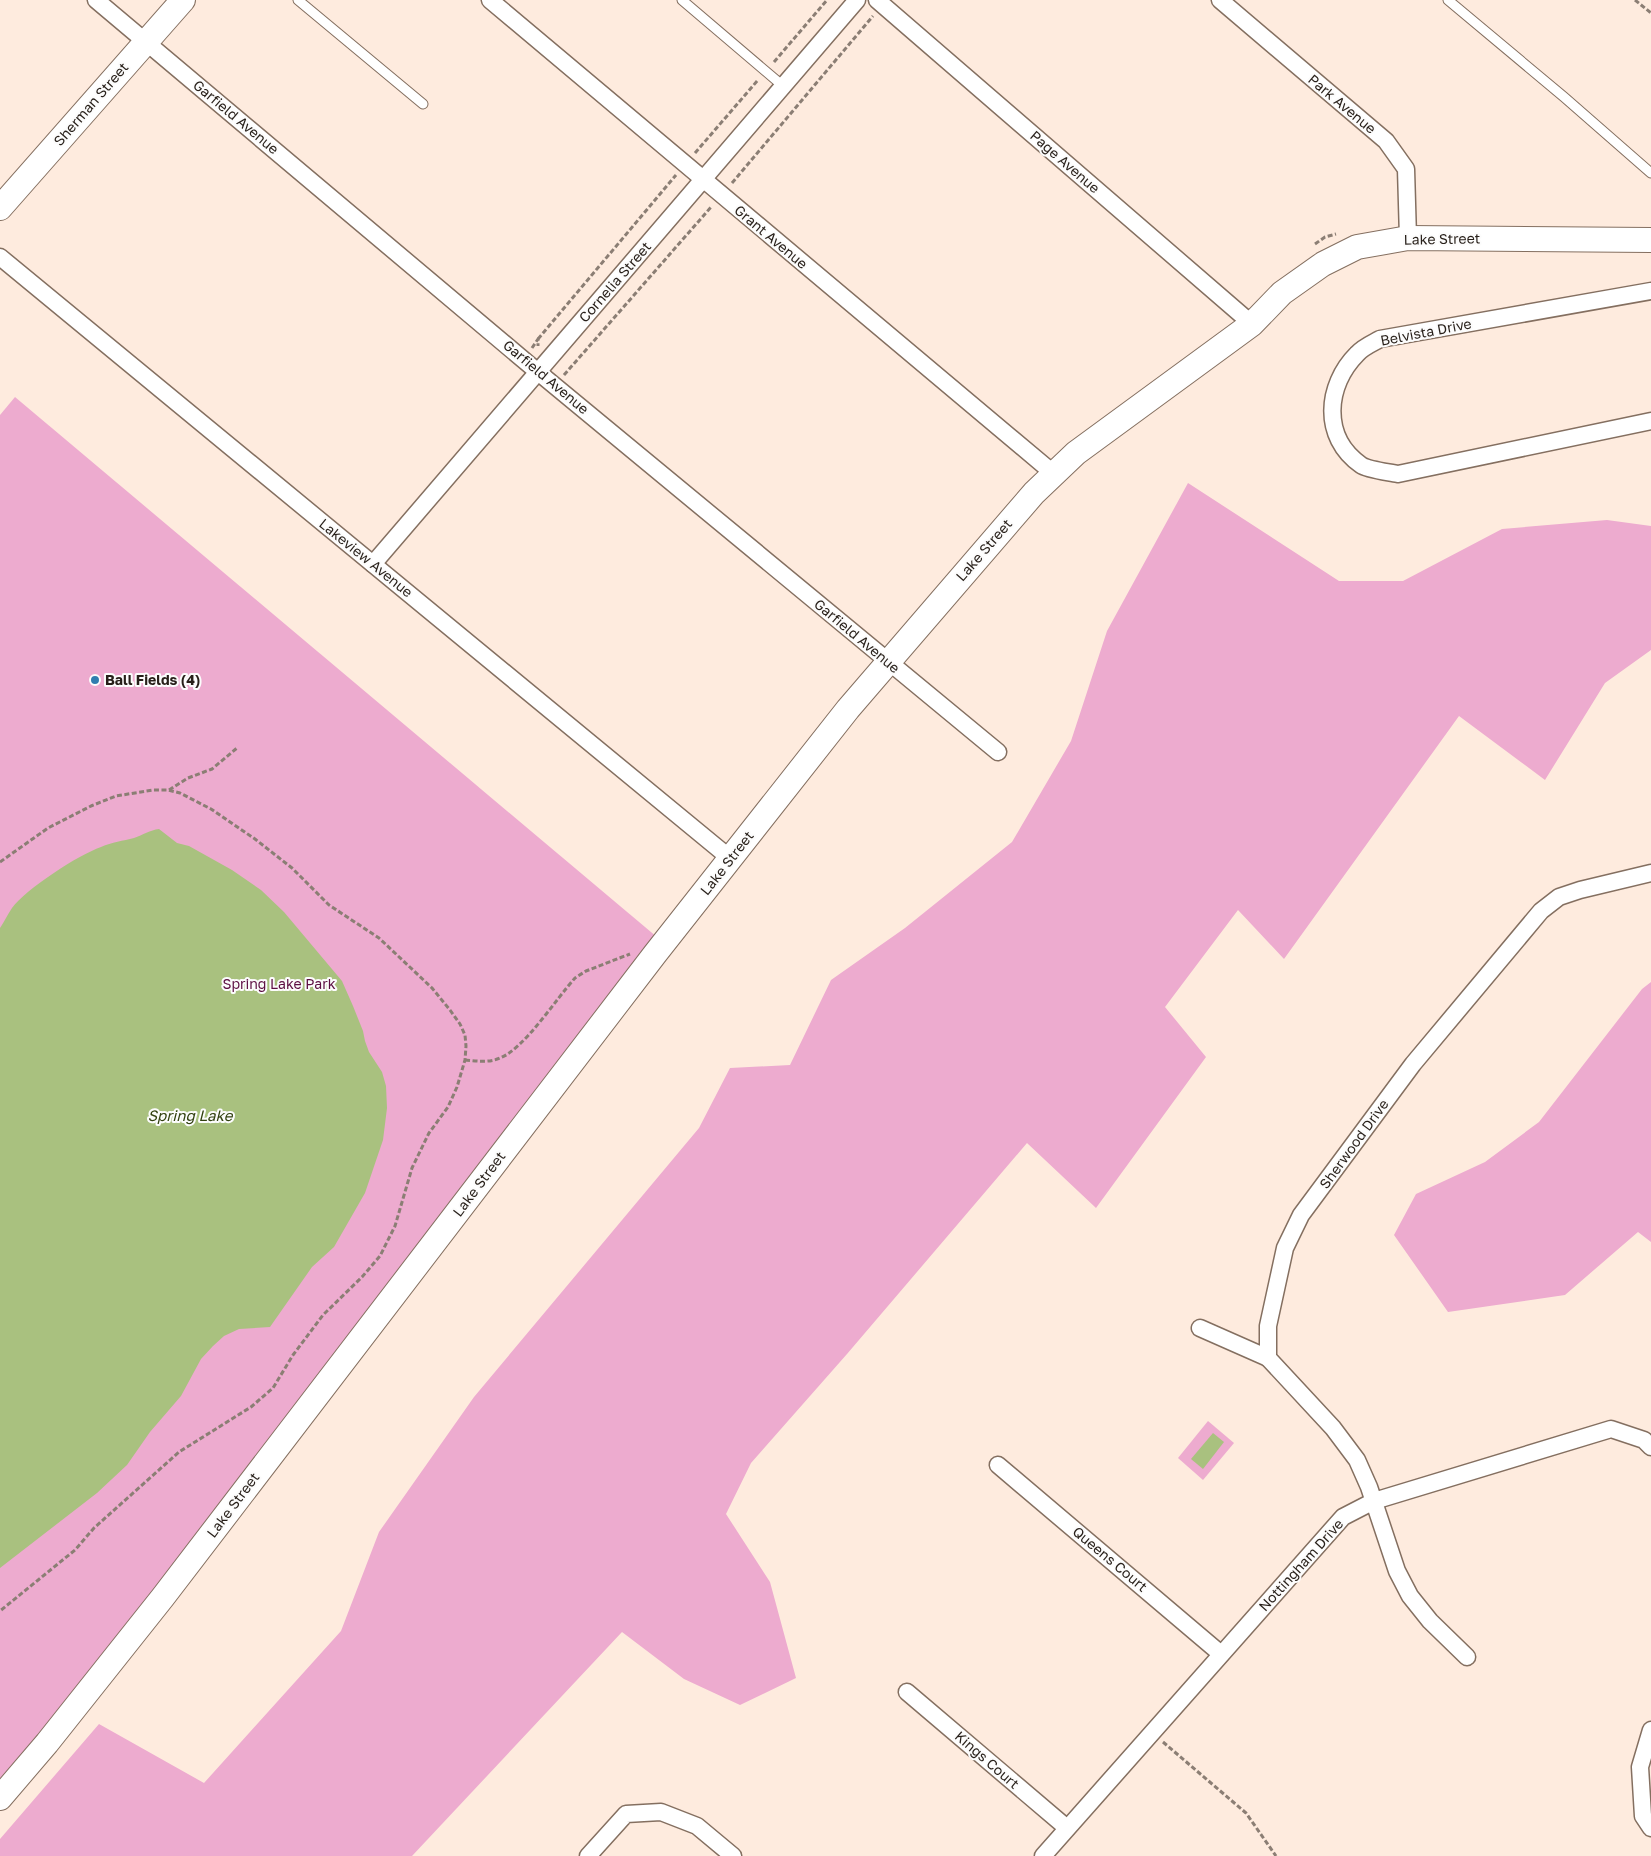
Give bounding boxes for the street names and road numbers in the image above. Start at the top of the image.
street label: Sherman Street [50,58,131,149]
street label: Park Avenue [1305,70,1380,137]
street label: Garfield Avenue [190,76,283,157]
street label: Page Avenue [1027,127,1104,196]
street label: Grant Avenue [731,201,811,272]
street label: Lake Street [1403,229,1481,248]
street label: Cornelia Street [575,238,654,325]
street label: Belvista Drive [1379,314,1473,349]
street label: Garfield Avenue [500,336,593,417]
street label: Lakeview Avenue [316,515,416,601]
street label: Lake Street [952,515,1015,584]
street label: Garfield Avenue [811,595,904,676]
street label: Lake Street [696,827,757,898]
street label: Sherwood Drive [1315,1096,1392,1192]
street label: Lake Street [449,1148,508,1219]
street label: Lake Street [203,1469,262,1540]
street label: Nottingham Drive [1255,1515,1346,1614]
street label: Queens Court [1069,1522,1151,1595]
street label: Kings Court [952,1727,1023,1792]

